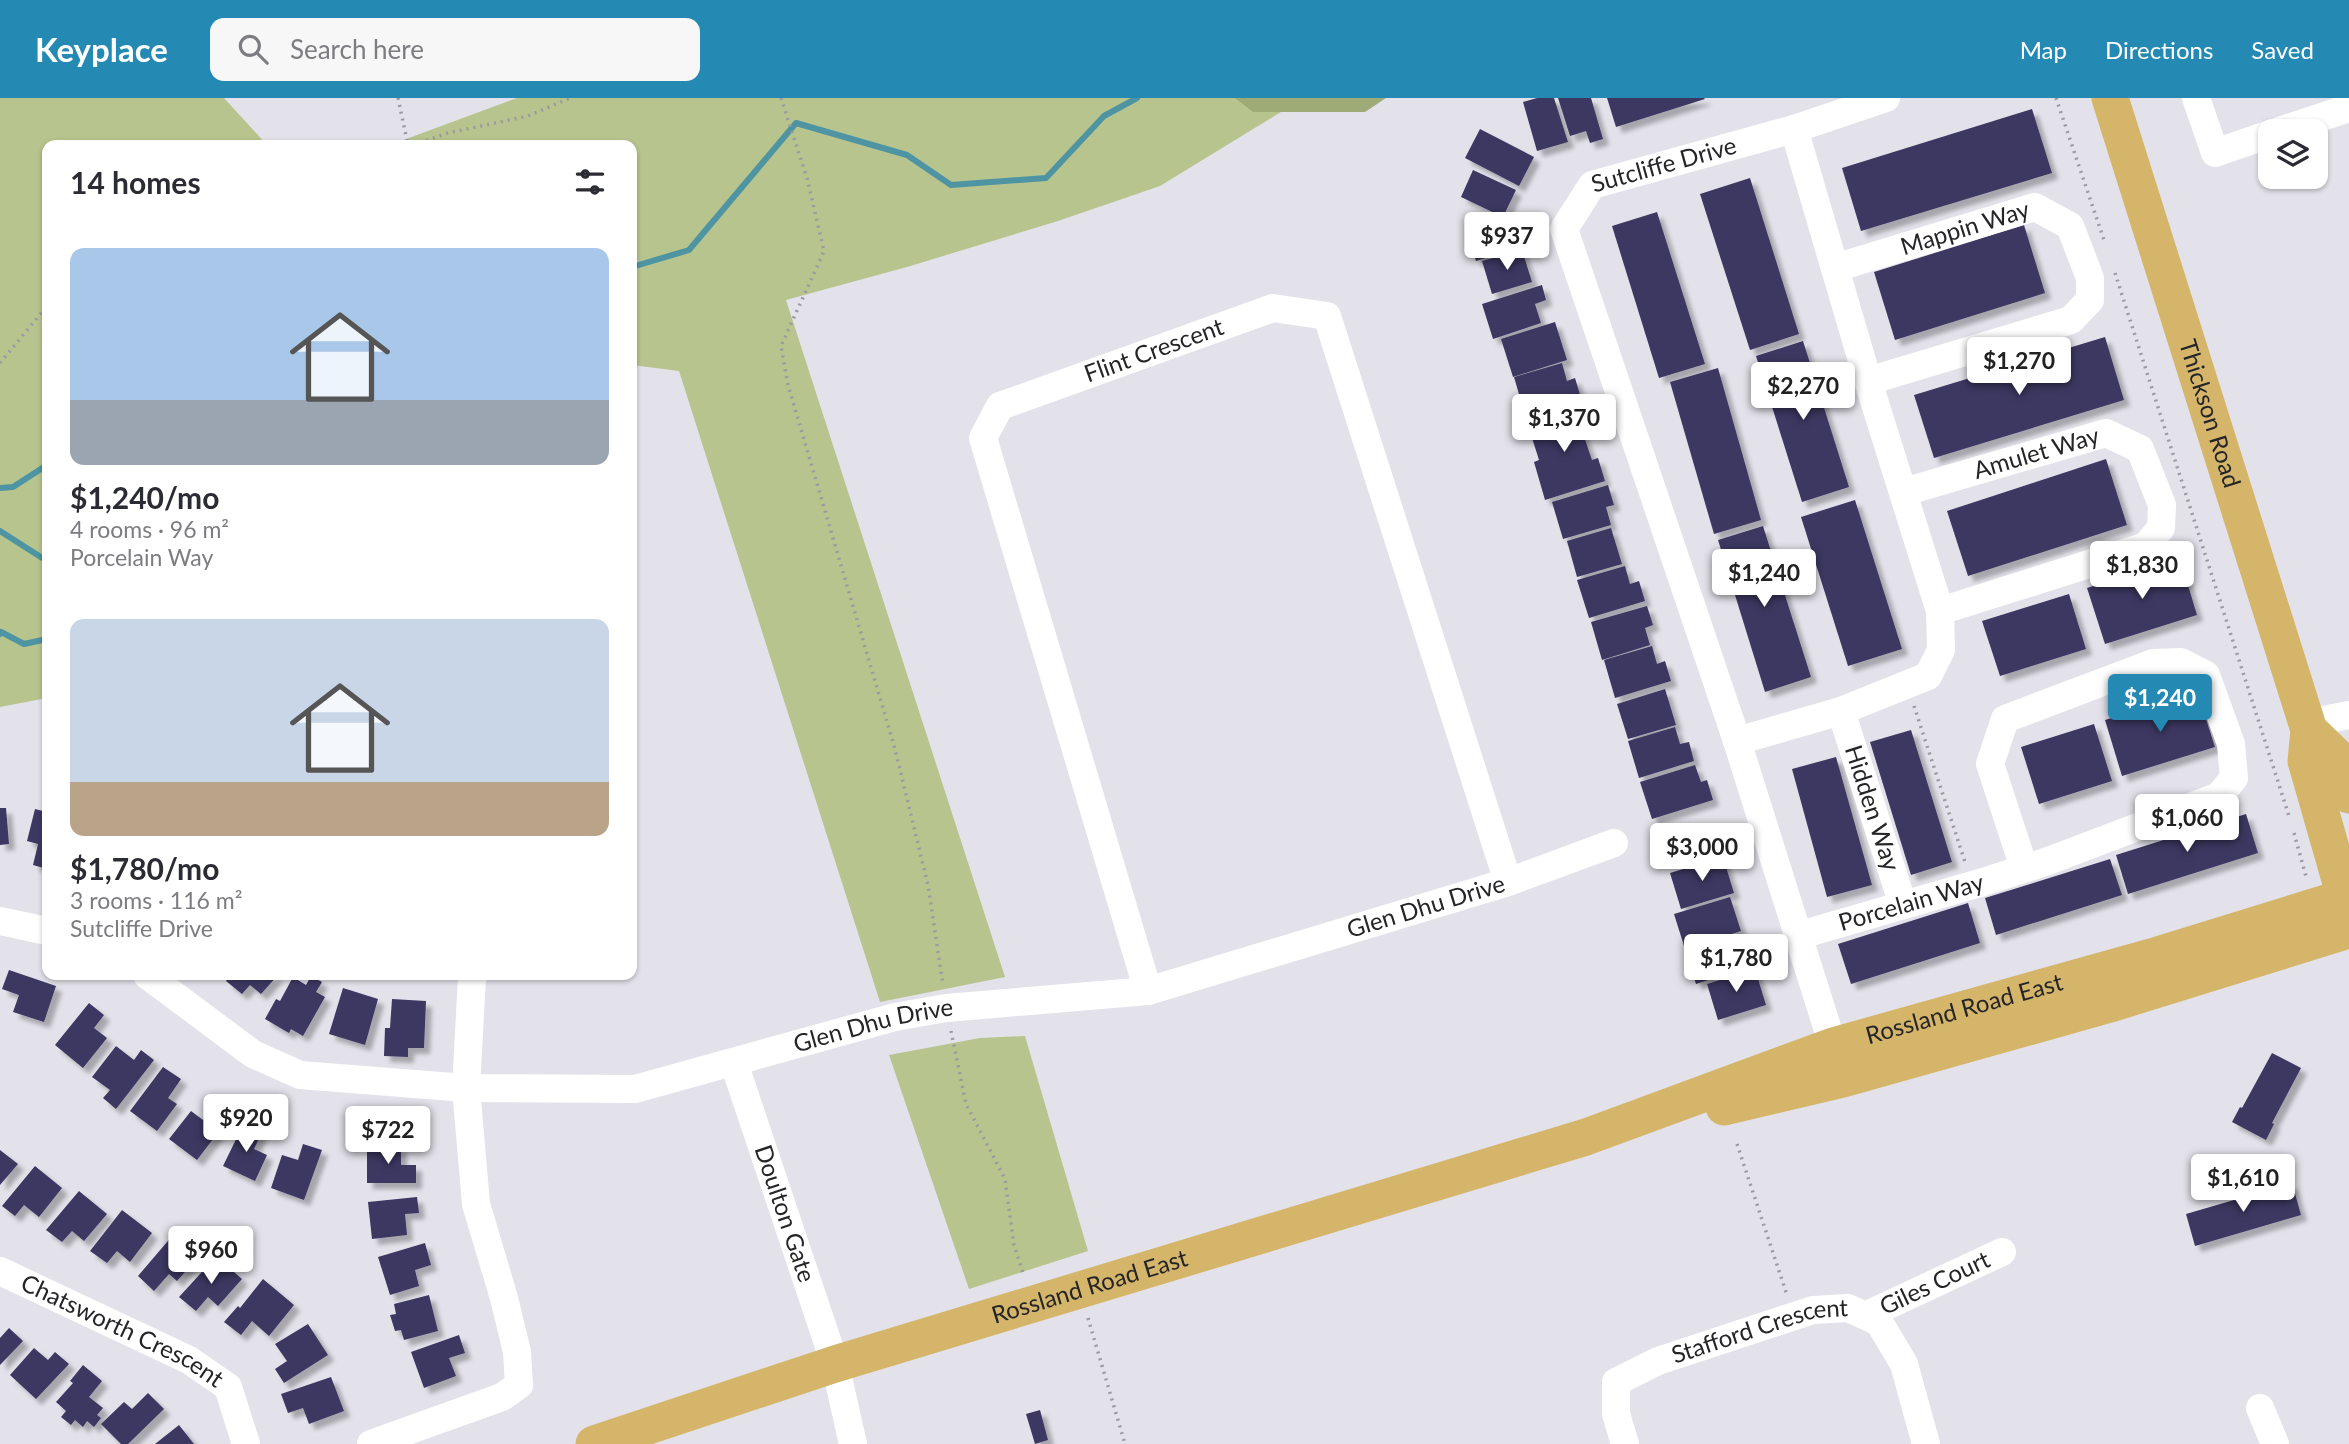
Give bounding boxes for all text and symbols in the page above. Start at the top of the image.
search box [210,18,700,81]
text: Keyplace [35,29,168,69]
icon: search [234,30,272,68]
text: Search here [290,33,424,65]
text: Map [2020,35,2067,64]
text: Directions [2105,35,2213,64]
text: Saved [2251,35,2314,64]
map controls [2258,119,2328,189]
button: layers [2258,119,2328,189]
street label: Sutcliffe Drive [1588,130,1739,198]
icon: filters [571,163,609,201]
text: 14 homes [70,164,201,200]
street label: Mappin Way [1897,193,2033,260]
pin: $937 [1466,212,1548,272]
text: $937 [1480,221,1534,249]
icon: home [277,294,403,420]
street label: Flint Crescent [1080,311,1227,388]
street label: Thickson Road [2174,336,2248,491]
pin: $1,270 [1962,338,2076,397]
text: $1,270 [1983,346,2055,374]
pin: $2,270 [1746,362,1860,422]
text: $2,270 [1767,371,1839,399]
pin: $1,370 [1507,394,1621,454]
text: $1,370 [1528,403,1600,431]
street label: Amulet Way [1970,420,2103,484]
text: $1,240/mo [70,479,219,515]
text: 4 rooms · 96 m² [70,515,229,543]
pin: $1,830 [2085,542,2199,601]
text: Porcelain Way [70,543,213,571]
pin: $1,240 [1707,550,1821,609]
text: $1,830 [2106,550,2178,578]
text: $1,240 [1728,558,1800,586]
icon: home [277,665,403,791]
pin: $1,240 [2103,674,2217,734]
text: $1,240 [2124,683,2196,711]
street label: Hidden Way [1840,741,1907,875]
pin: $1,060 [2130,794,2244,854]
text: $1,060 [2151,803,2223,831]
pin: $3,000 [1645,824,1759,883]
text: $3,000 [1666,832,1738,860]
text: $1,780/mo [70,850,219,886]
street label: Porcelain Way [1835,866,1987,936]
street label: Glen Dhu Drive [1343,868,1508,943]
text: 3 rooms · 116 m² [70,886,242,914]
text: Sutcliffe Drive [70,914,213,942]
pin: $1,780 [1679,934,1793,994]
text: $1,780 [1700,943,1772,971]
street label: Rossland Road East [1862,966,2066,1049]
street label: Glen Dhu Drive [790,991,954,1057]
pin: $920 [205,1094,287,1154]
text: $920 [219,1103,273,1131]
pin: $722 [347,1107,429,1166]
text: $722 [361,1115,415,1143]
street label: Doulton Gate [750,1141,822,1286]
pin: $1,610 [2186,1154,2300,1214]
text: $1,610 [2207,1163,2279,1191]
pin: $960 [170,1226,252,1286]
text: $960 [184,1235,238,1263]
street label: Rossland Road East [988,1242,1191,1329]
street label: Giles Court [1875,1244,1994,1320]
street label: Chatsworth Crescent [17,1267,230,1393]
street label: Stafford Crescent [1667,1292,1849,1369]

